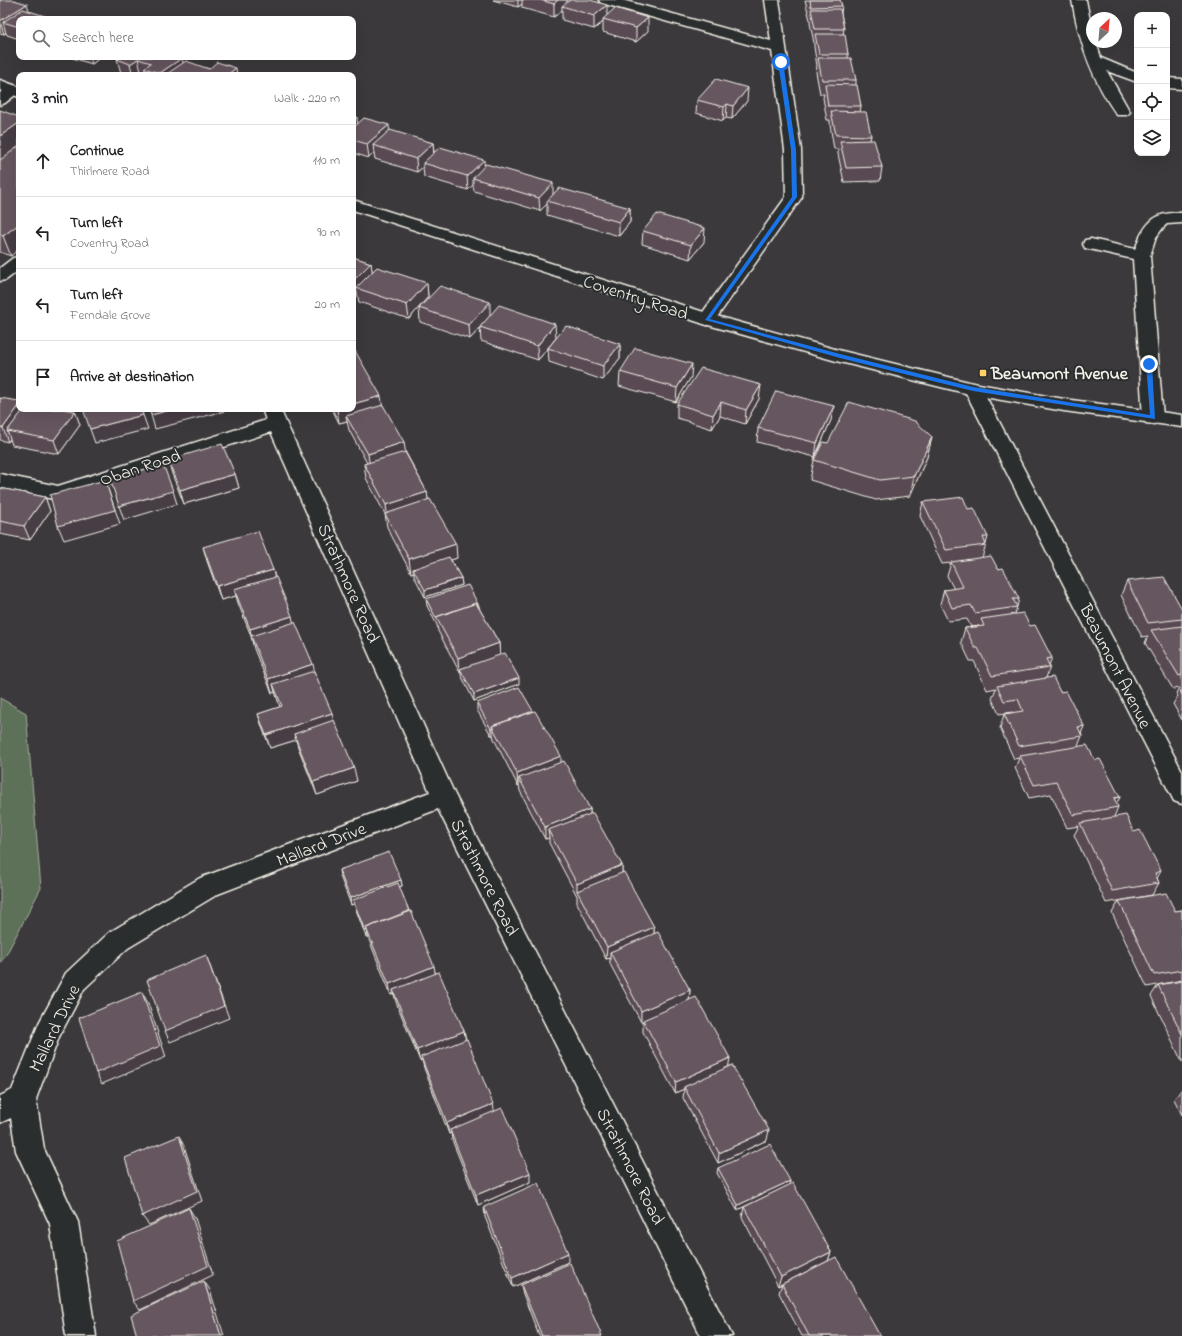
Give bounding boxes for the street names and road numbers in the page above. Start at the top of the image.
street label: Coventry Road [580,270,691,328]
street label: Oban Road [97,444,184,494]
street label: Strathmore Road [309,520,385,648]
street label: Beaumont Avenue [1071,599,1157,735]
street label: Strathmore Road [443,815,524,941]
street label: Mallard Drive [273,817,371,875]
street label: Mallard Drive [23,980,89,1077]
street label: Strathmore Road [589,1104,670,1230]

